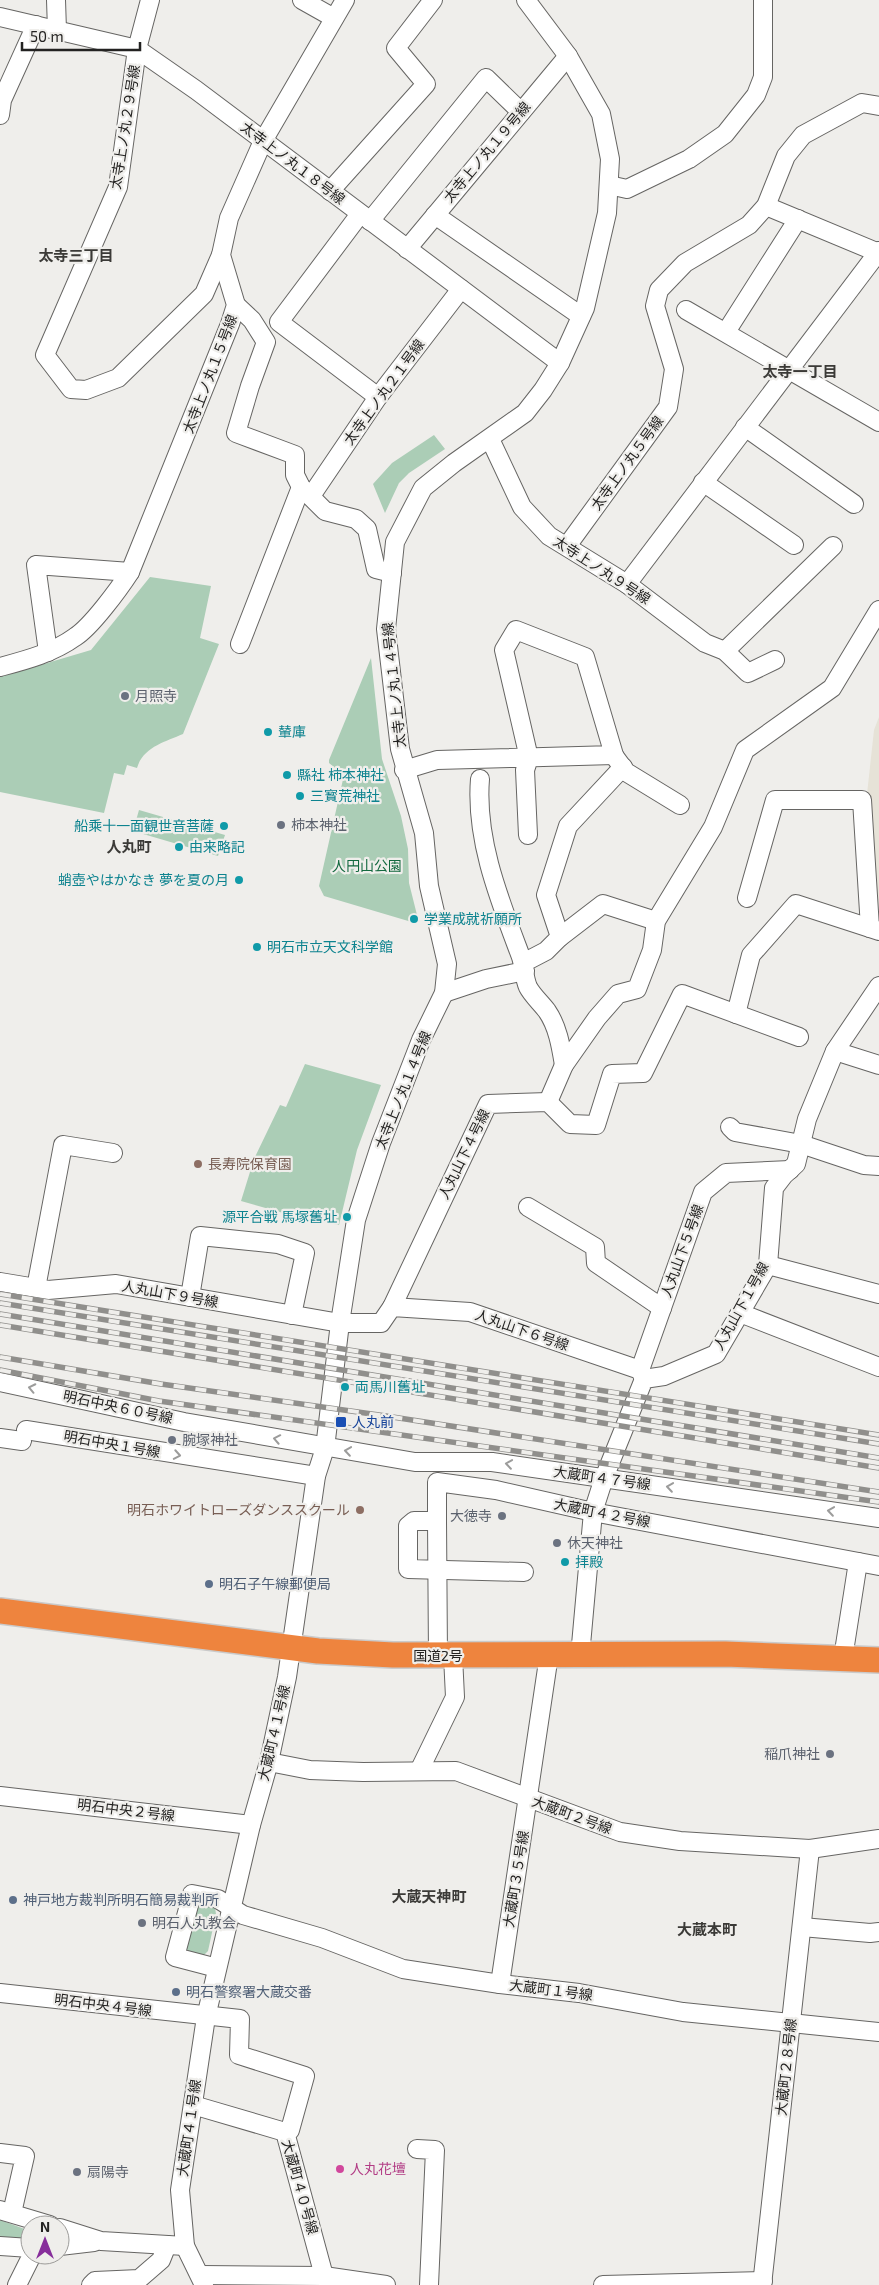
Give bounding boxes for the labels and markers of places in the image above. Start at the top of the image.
place label: 月照寺 [135,687,177,704]
marker: 月照寺 [119,690,131,702]
place label: 輦庫 [278,723,306,740]
marker: 輦庫 [262,726,274,738]
place label: 縣社 柿本神社 [297,766,384,783]
marker: 縣社 柿本神社 [281,769,293,781]
place label: 三寳荒神社 [310,787,380,804]
marker: 三寳荒神社 [294,790,306,802]
place label: 柿本神社 [291,816,347,833]
place label: 船乘十一面観世音菩薩 [74,817,214,834]
marker: 柿本神社 [275,819,287,831]
marker: 船乘十一面観世音菩薩 [218,820,230,832]
place label: 由来略記 [189,838,245,855]
marker: 由来略記 [173,841,185,853]
place label: 蛸壺やはかなき 夢を夏の月 [58,871,229,888]
marker: 蛸壺やはかなき 夢を夏の月 [233,874,245,886]
place label: 学業成就祈願所 [424,910,522,927]
marker: 学業成就祈願所 [408,913,420,925]
place label: 明石市立天文科学館 [267,938,393,955]
marker: 明石市立天文科学館 [251,941,263,953]
place label: 長寿院保育園 [208,1155,292,1172]
marker: 長寿院保育園 [192,1158,204,1170]
place label: 源平合戦 馬塚舊址 [222,1208,337,1225]
marker: 源平合戦 馬塚舊址 [341,1211,353,1223]
place label: 両馬川舊址 [355,1378,425,1395]
marker: 両馬川舊址 [339,1381,351,1393]
place label: 人丸前 [352,1413,394,1430]
marker: 人丸前 [334,1415,348,1429]
place label: 腕塚神社 [182,1431,238,1448]
marker: 腕塚神社 [166,1434,178,1446]
place label: 明石ホワイトローズダンススクール [127,1501,350,1518]
marker: 明石ホワイトローズダンススクール [354,1504,366,1516]
place label: 大徳寺 [450,1507,492,1524]
marker: 大徳寺 [496,1510,508,1522]
place label: 休天神社 [567,1534,623,1551]
marker: 休天神社 [551,1537,563,1549]
place label: 拝殿 [575,1553,603,1570]
marker: 拝殿 [559,1556,571,1568]
place label: 明石子午線郵便局 [219,1575,331,1592]
marker: 明石子午線郵便局 [203,1578,215,1590]
place label: 稲爪神社 [764,1745,820,1762]
marker: 稲爪神社 [824,1748,836,1760]
place label: 神戸地方裁判所明石簡易裁判所 [23,1891,219,1908]
marker: 神戸地方裁判所明石簡易裁判所 [7,1894,19,1906]
place label: 明石人丸教会 [152,1914,236,1931]
marker: 明石人丸教会 [136,1917,148,1929]
place label: 明石警察署大蔵交番 [186,1983,312,2000]
marker: 明石警察署大蔵交番 [170,1986,182,1998]
place label: 人丸花壇 [350,2160,406,2177]
place label: 扇陽寺 [87,2163,129,2180]
marker: 人丸花壇 [334,2163,346,2175]
marker: 扇陽寺 [71,2166,83,2178]

